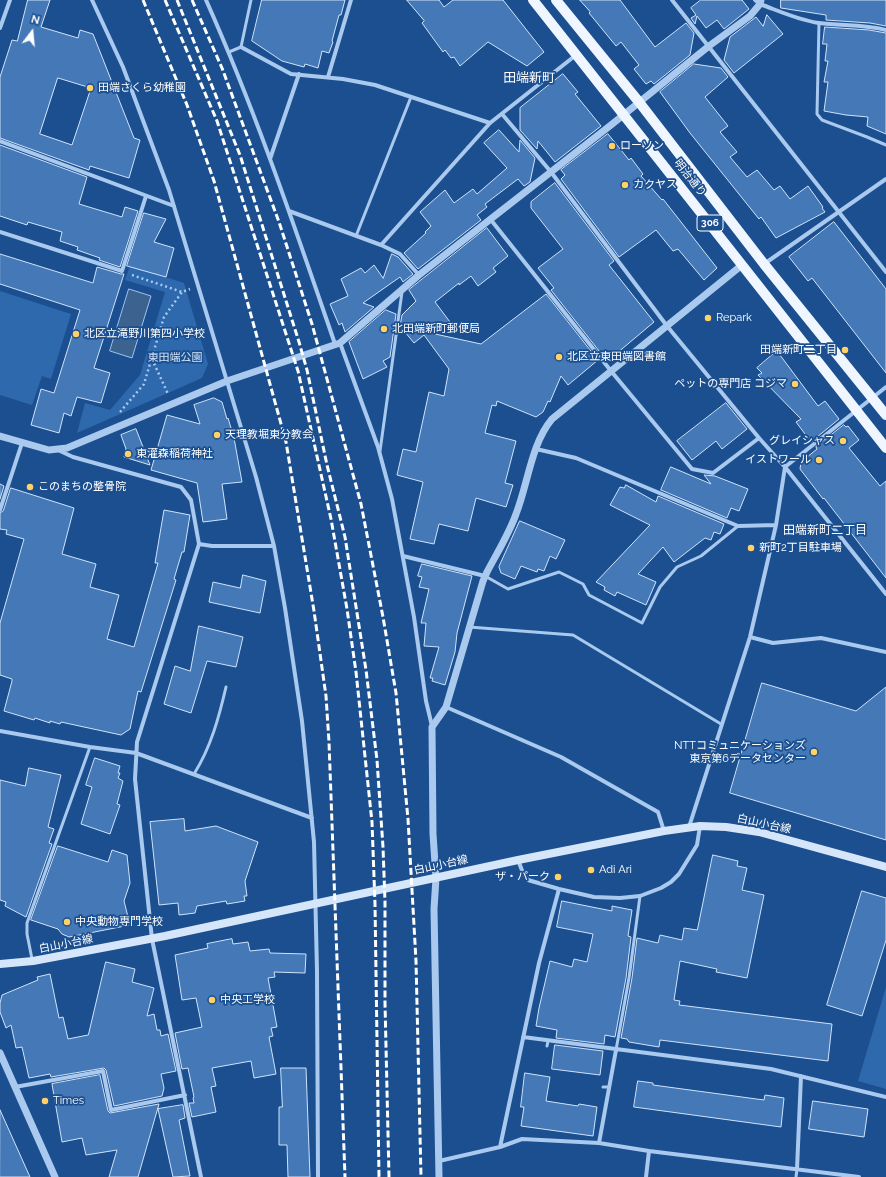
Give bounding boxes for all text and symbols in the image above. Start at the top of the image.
north arrow [12,12,52,52]
text: N [30,13,41,27]
district label: 田端新町 [503,70,555,86]
place label: 田端さくら幼稚園 [98,81,186,95]
marker: 田端さくら幼稚園 [85,83,95,93]
place label: ローソン [620,139,664,153]
marker: ローソン [607,141,617,151]
street label: 明治通り [671,157,709,199]
place label: カクヤス [633,178,677,192]
marker: カクヤス [620,180,630,190]
road number: 306 [697,215,723,231]
place label: Repark [716,311,752,325]
marker: Repark [703,313,713,323]
place label: 北田端新町郵便局 [392,322,480,336]
marker: 北田端新町郵便局 [379,324,389,334]
place label: 北区立滝野川第四小学校 [84,327,205,341]
marker: 北区立滝野川第四小学校 [71,329,81,339]
place label: 田端新町二丁目 [760,343,837,357]
marker: 田端新町二丁目 [840,345,850,355]
place label: 北区立東田端図書館 [567,350,666,364]
park label: 東田端公園 [148,351,202,365]
marker: 北区立東田端図書館 [554,352,564,362]
place label: ペットの専門店 コジマ [674,377,787,391]
marker: ペットの専門店 コジマ [790,379,800,389]
place label: 天理教堀東分教会 [225,428,313,442]
marker: 天理教堀東分教会 [212,430,222,440]
place label: グレイシャス [769,434,835,448]
marker: グレイシャス [838,436,848,446]
place label: 東灌森稲荷神社 [136,447,213,461]
marker: 東灌森稲荷神社 [123,449,133,459]
place label: イストワール [745,453,811,467]
marker: イストワール [814,455,824,465]
place label: このまちの整骨院 [38,480,126,494]
marker: このまちの整骨院 [25,482,35,492]
district label: 田端新町二丁目 [783,523,867,537]
place label: 新町2丁目駐車場 [759,541,842,555]
marker: 新町2丁目駐車場 [746,543,756,553]
place label: NTTコミュニケーションズ 東京第6データセンター [674,739,806,765]
marker: NTTコミュニケーションズ 東京第6データセンター [809,747,819,757]
street label: 白山小台線 [736,812,792,836]
street label: 白山小台線 [413,853,469,877]
place label: Adi Ari [599,863,632,877]
marker: Adi Ari [586,865,596,875]
place label: ザ・パーク [495,870,550,884]
marker: ザ・パーク [553,872,563,882]
place label: 中央動物専門学校 [75,915,163,929]
marker: 中央動物専門学校 [62,917,72,927]
street label: 白山小台線 [38,932,94,956]
place label: 中央工学校 [220,993,275,1007]
marker: 中央工学校 [207,995,217,1005]
place label: Times [53,1094,84,1108]
marker: Times [40,1096,50,1106]

